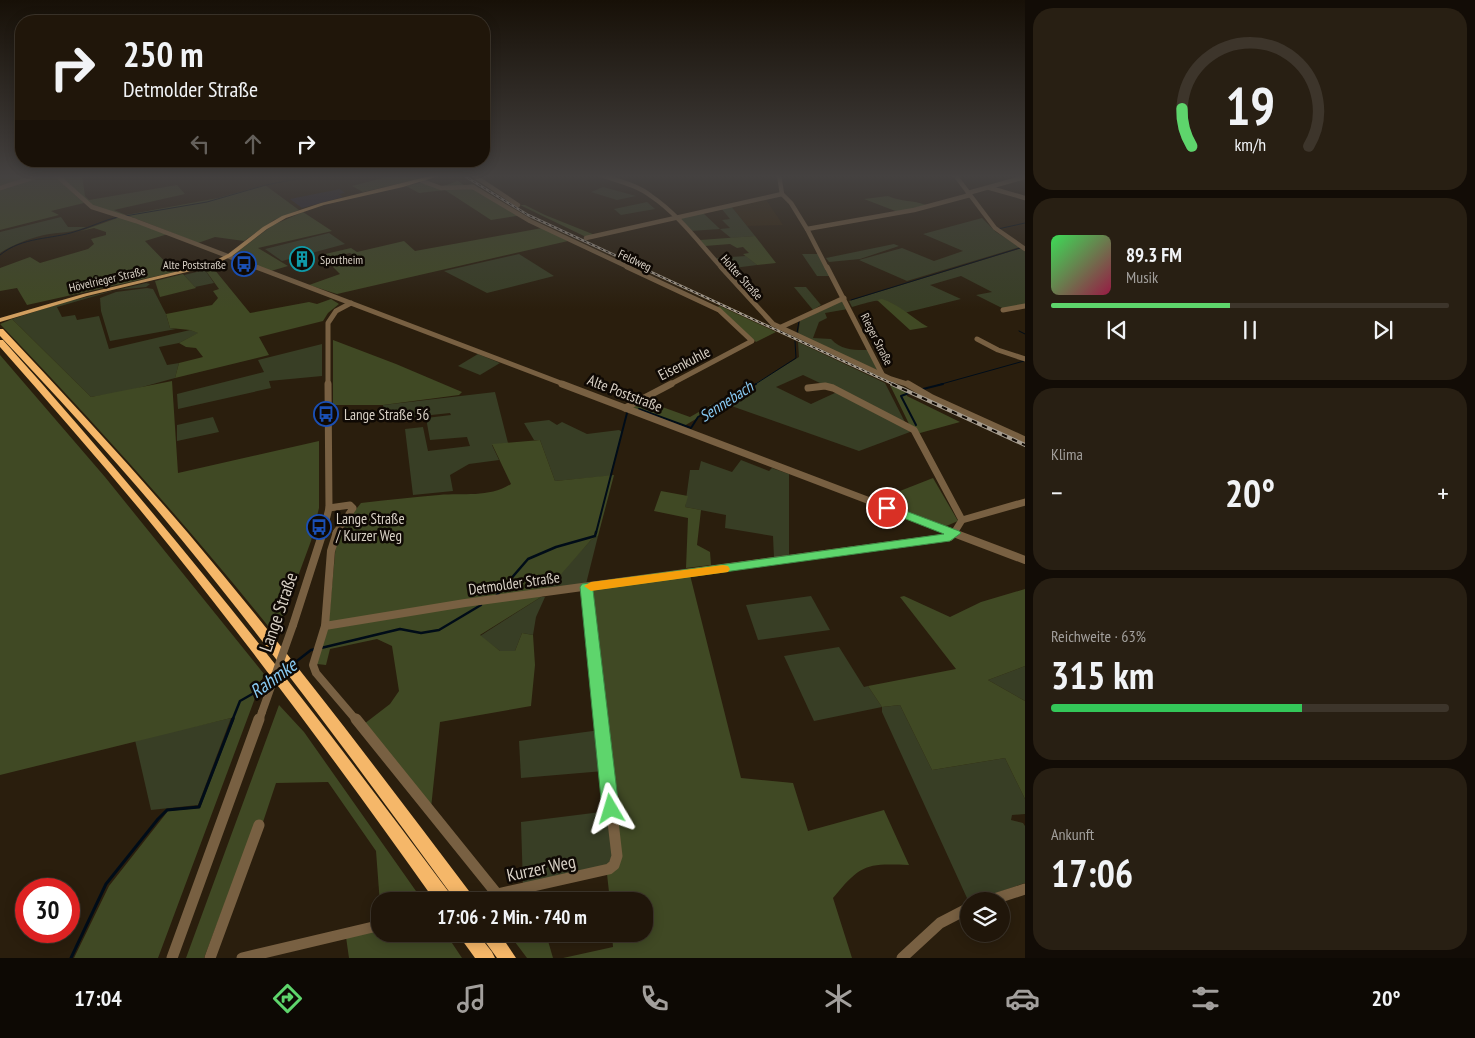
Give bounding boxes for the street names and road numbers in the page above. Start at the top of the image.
street label: Feldweg [616,246,654,274]
street label: Holter Straße [718,251,766,303]
street label: Hövelrieger Straße [67,263,147,295]
street label: Rieger Straße [857,310,897,368]
street label: Eisenkuhle [655,342,713,384]
street label: Alte Poststraße [585,370,665,416]
street label: Detmolder Straße [467,567,561,599]
street label: Lange Straße [254,569,302,655]
street label: Kurzer Weg [504,849,578,887]

